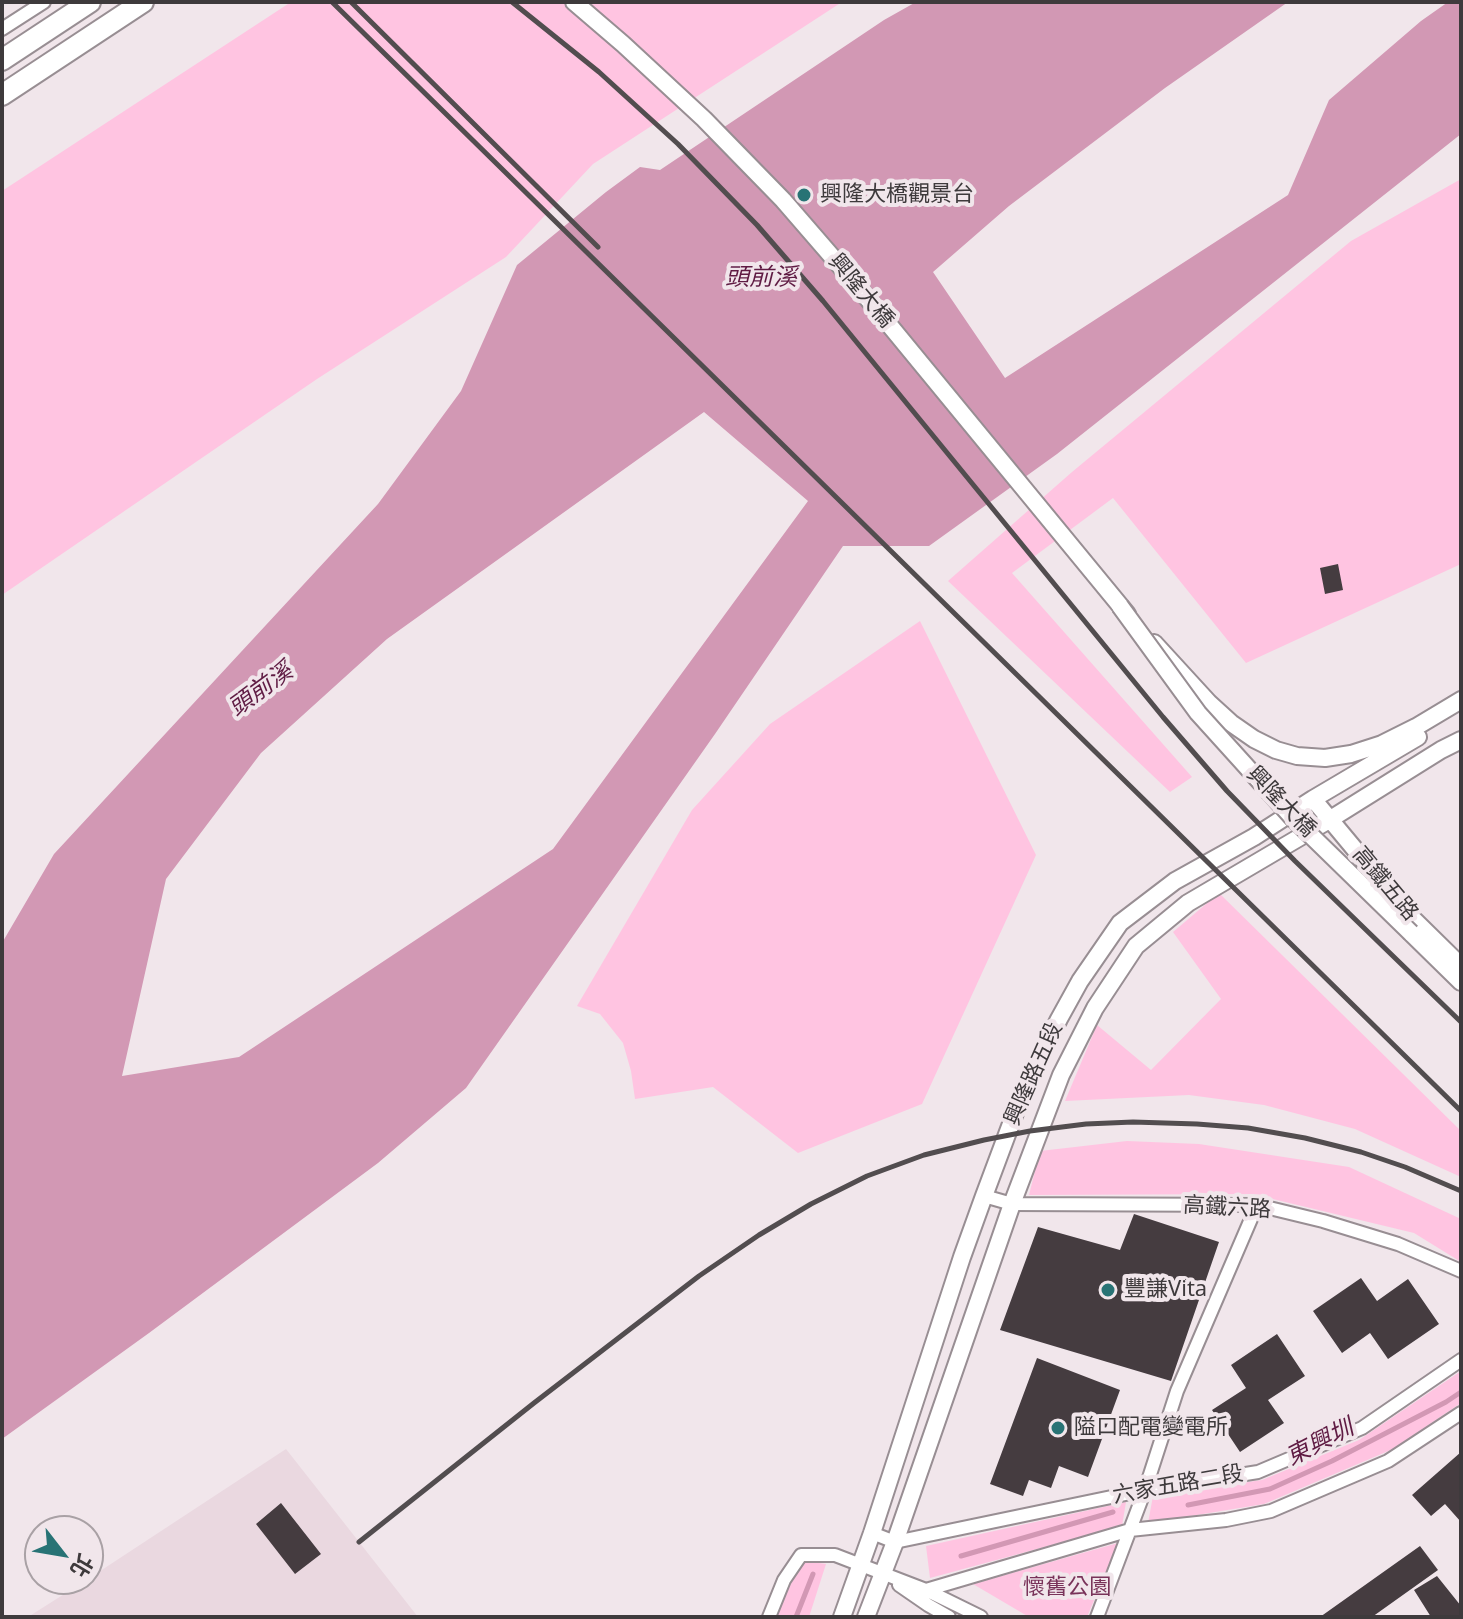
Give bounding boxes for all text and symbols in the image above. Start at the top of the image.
place label: 興隆大橋觀景台 [820,182,974,208]
marker: 興隆大橋觀景台 [795,186,813,204]
street label: 興隆大橋 [823,249,899,333]
water label: 頭前溪 [725,264,797,292]
water label: 頭前溪 [223,657,299,723]
street label: 興隆大橋 [1241,761,1321,843]
street label: 高鐵五路 [1347,842,1423,926]
street label: 興隆路五段 [1000,1018,1068,1130]
street label: 高鐵六路 [1182,1193,1272,1223]
place label: 豐謙Vita [1124,1277,1207,1303]
marker: 豐謙Vita [1099,1281,1117,1299]
water label: 東興圳 [1281,1414,1359,1472]
place label: 隘口配電變電所 [1074,1415,1228,1441]
marker: 隘口配電變電所 [1049,1419,1067,1437]
street label: 六家五路二段 [1111,1461,1245,1509]
north arrow [24,1515,104,1595]
text: 北 [64,1549,101,1583]
park label: 懷舊公園 [1023,1575,1111,1601]

